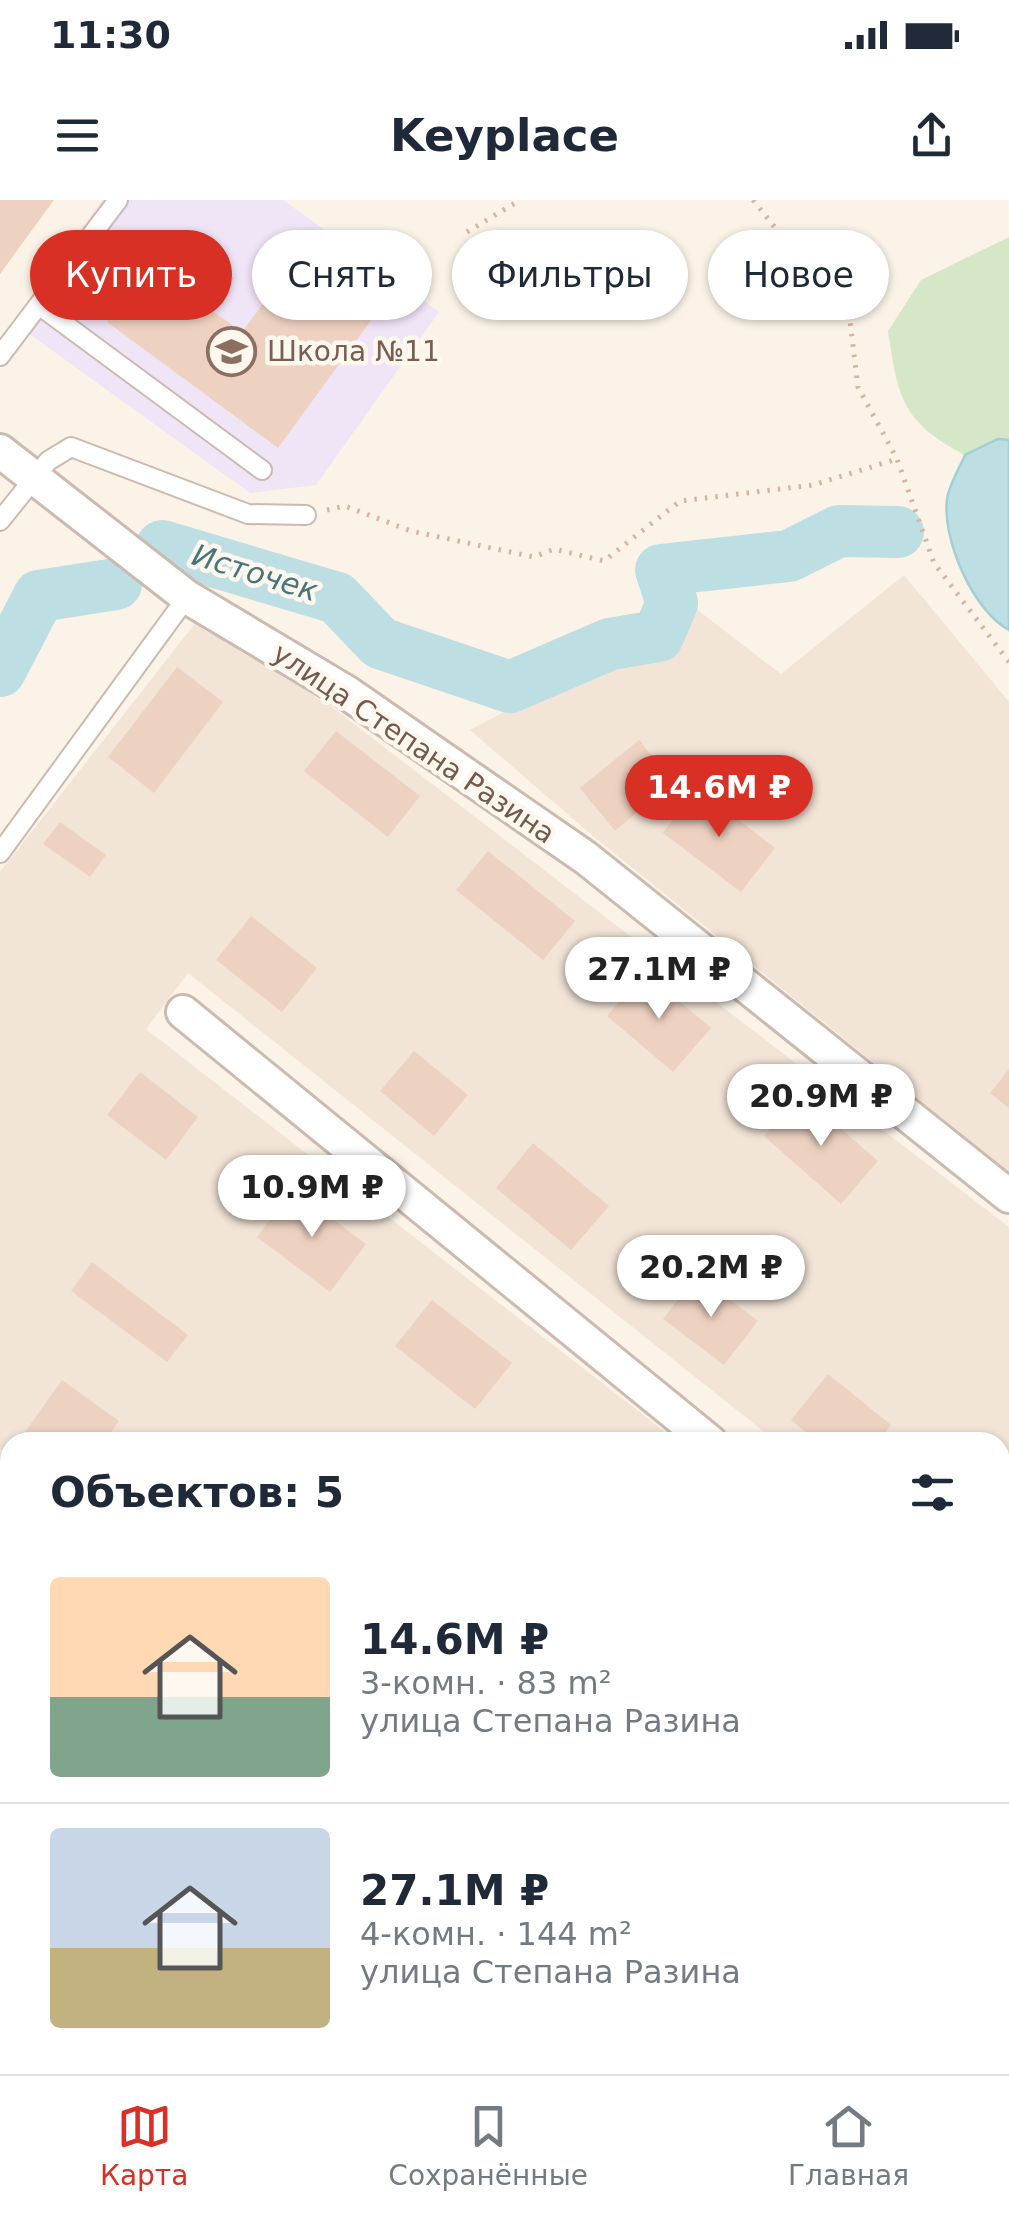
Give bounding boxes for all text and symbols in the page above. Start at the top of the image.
text: 11:30 [50,13,171,57]
icon: menu [50,108,105,163]
icon: share [904,108,959,163]
text: Keyplace [390,109,619,162]
chip: Купить [30,230,232,320]
chip: Снять [252,230,432,320]
chip: Фильтры [452,230,688,320]
chip: Новое [708,230,889,320]
school or university icon: Школа №11 [206,325,258,377]
place label: Школа №11 [267,335,440,368]
water label: Источек [188,537,322,608]
street label: улица Степана Разина [266,637,561,850]
pin: 14.6M ₽ [627,755,811,840]
text: 14.6M ₽ [647,768,791,806]
pin: 27.1M ₽ [567,937,751,1022]
text: 27.1M ₽ [587,950,731,988]
pin: 20.9M ₽ [729,1064,913,1149]
text: 20.9M ₽ [749,1077,893,1115]
pin: 10.9M ₽ [220,1155,404,1240]
text: 10.9M ₽ [240,1168,384,1206]
pin: 20.2M ₽ [619,1235,803,1320]
text: 20.2M ₽ [639,1248,783,1286]
icon: filters [905,1465,960,1520]
text: Объектов: 5 [50,1468,344,1517]
text: 14.6M ₽ [360,1615,549,1664]
icon: home [130,1617,250,1737]
text: 3-комн. · 83 m² [360,1664,611,1702]
text: улица Степана Разина [360,1702,741,1740]
text: 27.1M ₽ [360,1866,549,1915]
icon: home [130,1868,250,1988]
text: 4-комн. · 144 m² [360,1915,632,1953]
text: улица Степана Разина [360,1953,741,1991]
tab: Карта [100,2099,188,2192]
tab: Сохранённые [388,2099,588,2192]
tab: Главная [788,2099,909,2192]

